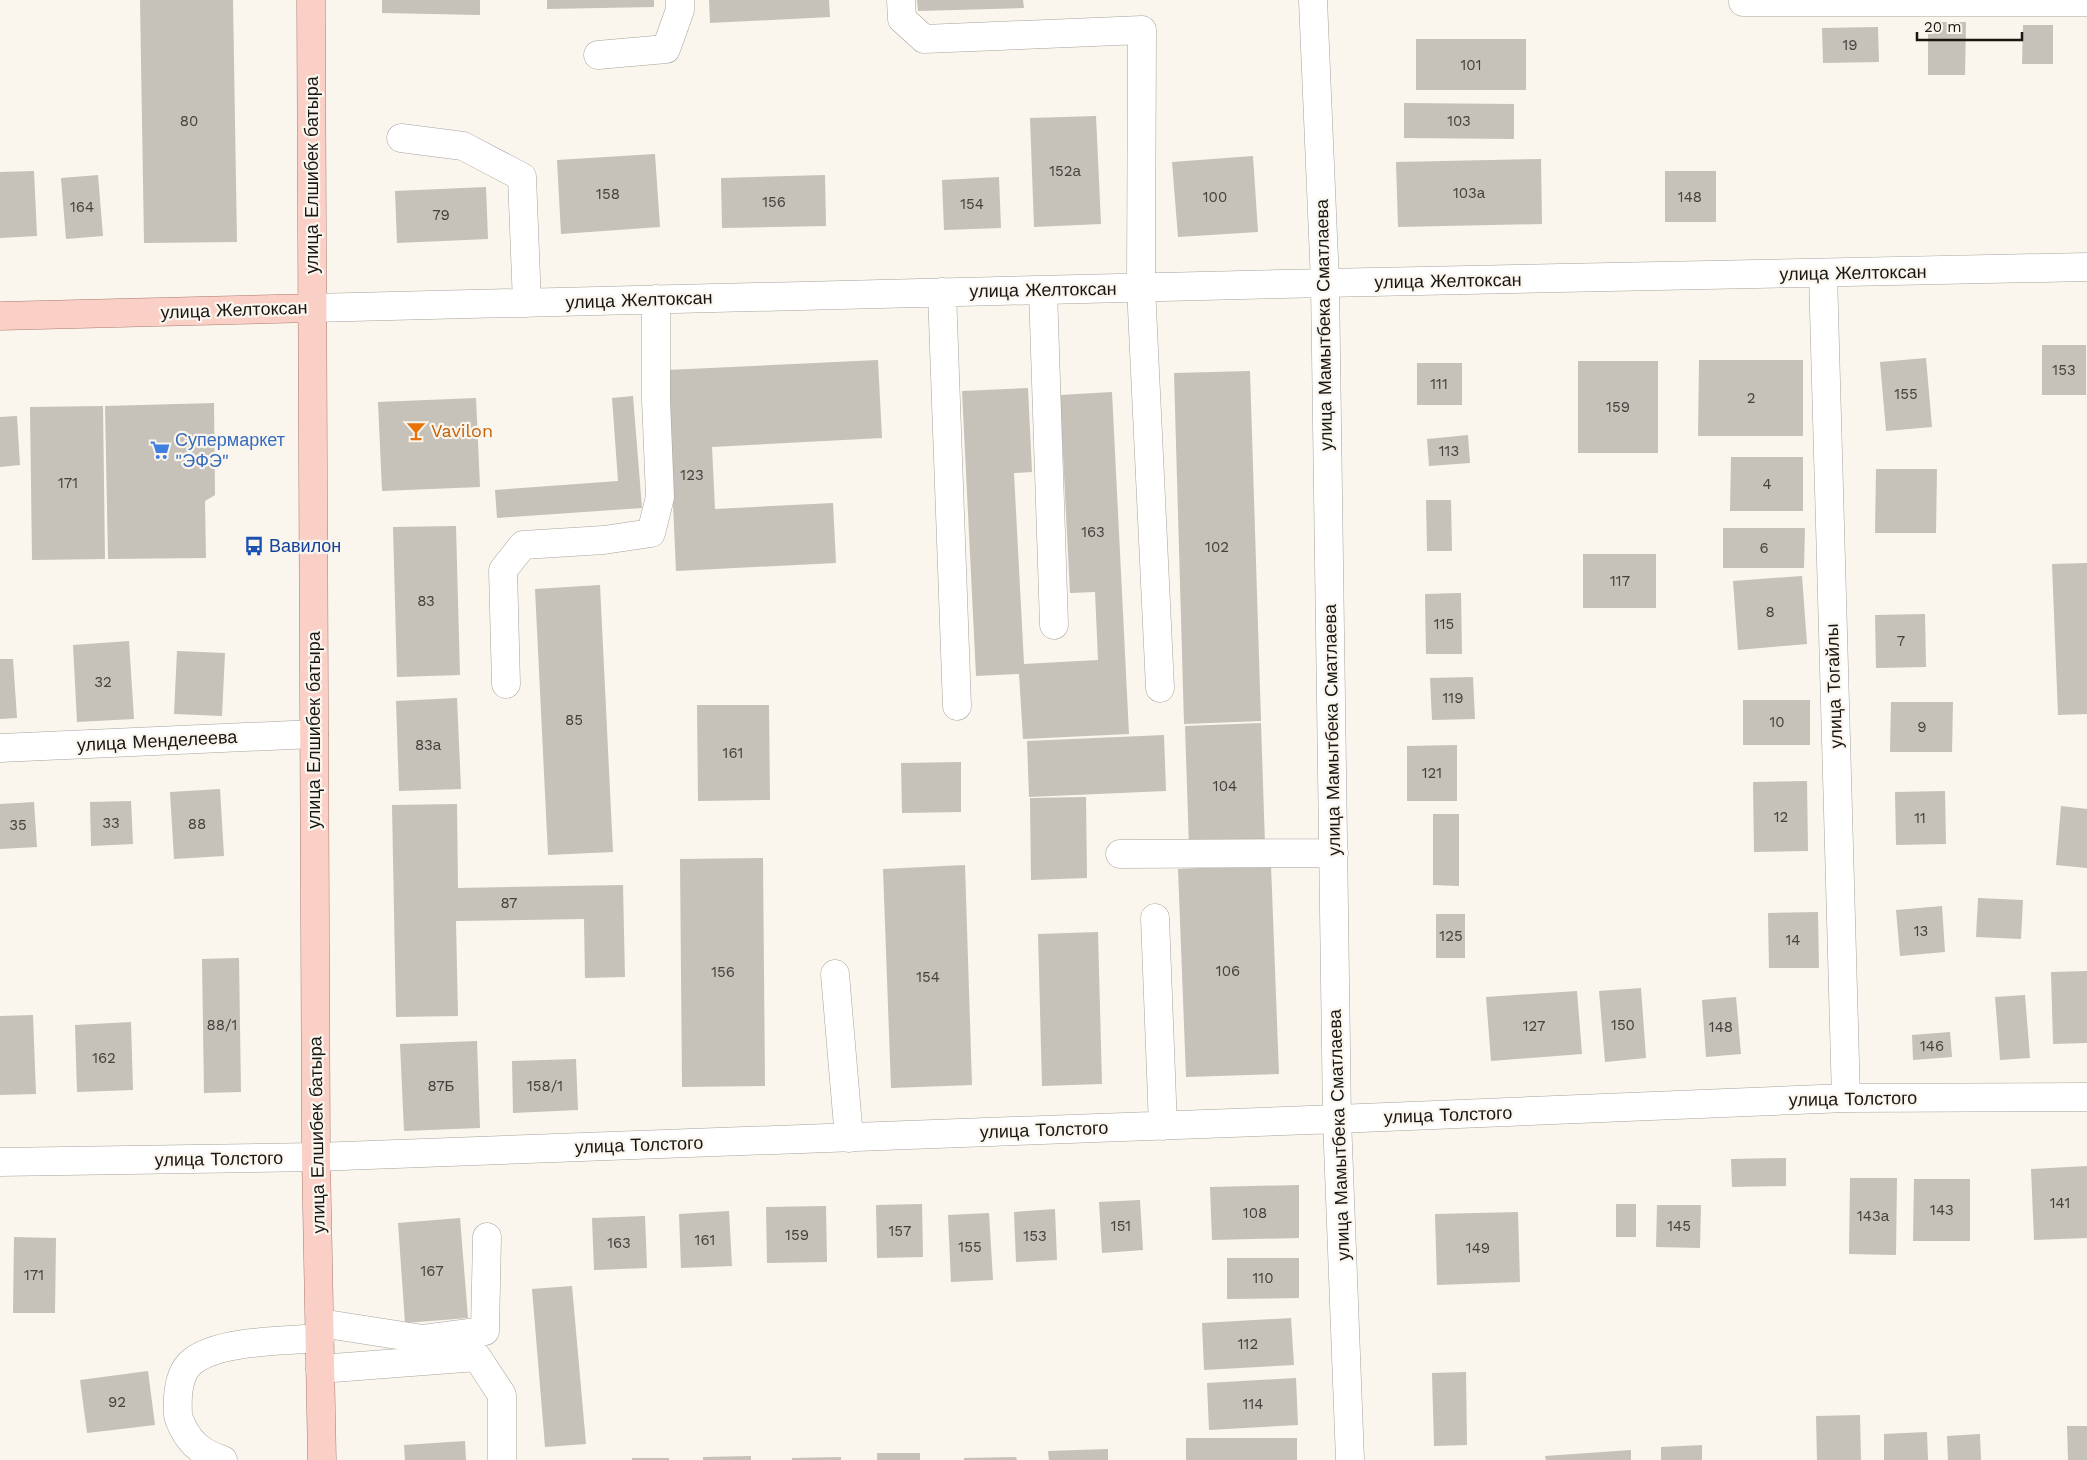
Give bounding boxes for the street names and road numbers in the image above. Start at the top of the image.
street label: улица Елшибек батыра [301,75,322,274]
street label: улица Мамытбека Сматлаева [1311,198,1336,451]
street label: улица Желтоксан [1779,261,1927,284]
street label: улица Желтоксан [1374,269,1522,292]
street label: улица Желтоксан [969,278,1117,301]
street label: улица Желтоксан [565,286,713,313]
street label: улица Желтоксан [160,296,308,323]
street label: улица Мамытбека Сматлаева [1319,603,1344,856]
street label: улица Тогайлы [1821,623,1846,749]
street label: улица Елшибек батыра [303,630,324,829]
street label: улица Менделеева [76,726,239,755]
street label: улица Мамытбека Сматлаева [1324,1008,1353,1261]
street label: улица Елшибек батыра [304,1035,329,1234]
street label: улица Толстого [1789,1087,1917,1110]
street label: улица Толстого [1383,1102,1513,1127]
street label: улица Толстого [979,1117,1109,1142]
street label: улица Толстого [574,1132,704,1157]
street label: улица Толстого [155,1147,283,1170]

